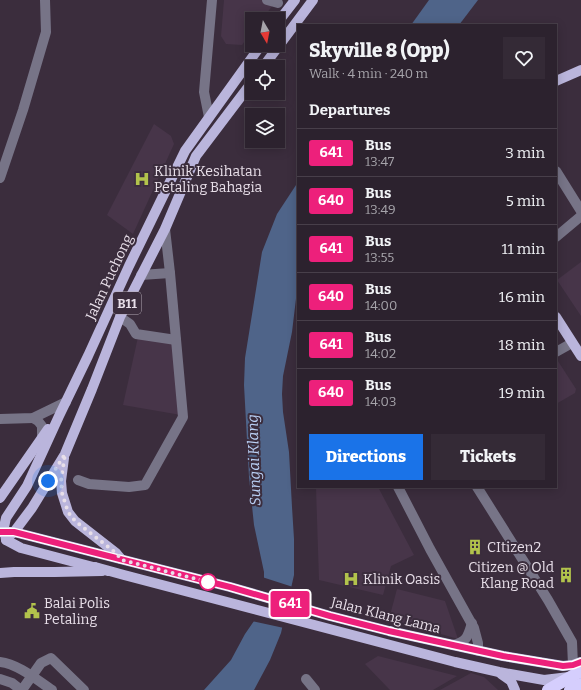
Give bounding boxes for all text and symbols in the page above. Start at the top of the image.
north arrow [245,12,285,52]
map controls [245,12,285,148]
button: heart [503,37,545,79]
text: Skyville 8 (Opp) [309,39,449,62]
button: locate [245,60,285,100]
text: Walk · 4 min · 240 m [309,66,428,81]
text: Departures [309,101,390,119]
button: layers [245,108,285,148]
text: Bus [365,136,391,154]
text: 641 [320,144,342,161]
text: 3 min [505,144,545,162]
text: 13:47 [365,154,394,169]
place label: Klinik Kesihatan Petaling Bahagia [154,163,262,196]
hospital icon: Klinik Kesihatan Petaling Bahagia [133,170,151,188]
text: Bus [365,184,391,202]
text: 640 [318,192,344,209]
text: 5 min [506,192,545,210]
text: 13:49 [365,202,396,217]
street label: Jalan Puchong [82,232,137,324]
text: Bus [365,232,391,250]
text: 641 [320,240,342,257]
text: 11 min [502,240,545,258]
text: 13:55 [365,250,394,265]
text: Bus [365,280,391,298]
text: 640 [318,288,344,305]
text: 16 min [499,288,545,306]
road number: B11 [113,292,141,314]
text: 14:00 [365,298,397,313]
text: Bus [365,328,391,346]
text: 641 [320,336,342,353]
text: 18 min [499,336,545,354]
text: 14:02 [365,346,396,361]
text: Bus [365,376,391,394]
text: 640 [318,384,344,401]
text: 19 min [499,384,545,402]
text: 14:03 [365,394,396,409]
water label: Sungai Klang [243,414,265,506]
button: Directions [309,434,423,480]
button: Tickets [431,434,545,480]
your location [38,471,58,491]
building icon: CItizen2 [466,538,484,556]
place label: CItizen2 [487,539,541,556]
place label: Citizen @ Old Klang Road [468,559,554,592]
building icon: Citizen @ Old Klang Road [557,566,575,584]
hospital icon: Klinik Oasis [342,570,360,588]
place label: Klinik Oasis [363,571,440,588]
unlabelled marker [199,573,217,591]
line badge: 641 [267,591,313,617]
street label: Jalan Klang Lama [328,593,443,637]
place label: Balai Polis Petaling [44,595,110,628]
text: 641 [279,595,301,612]
public building icon: Balai Polis Petaling [23,602,41,620]

